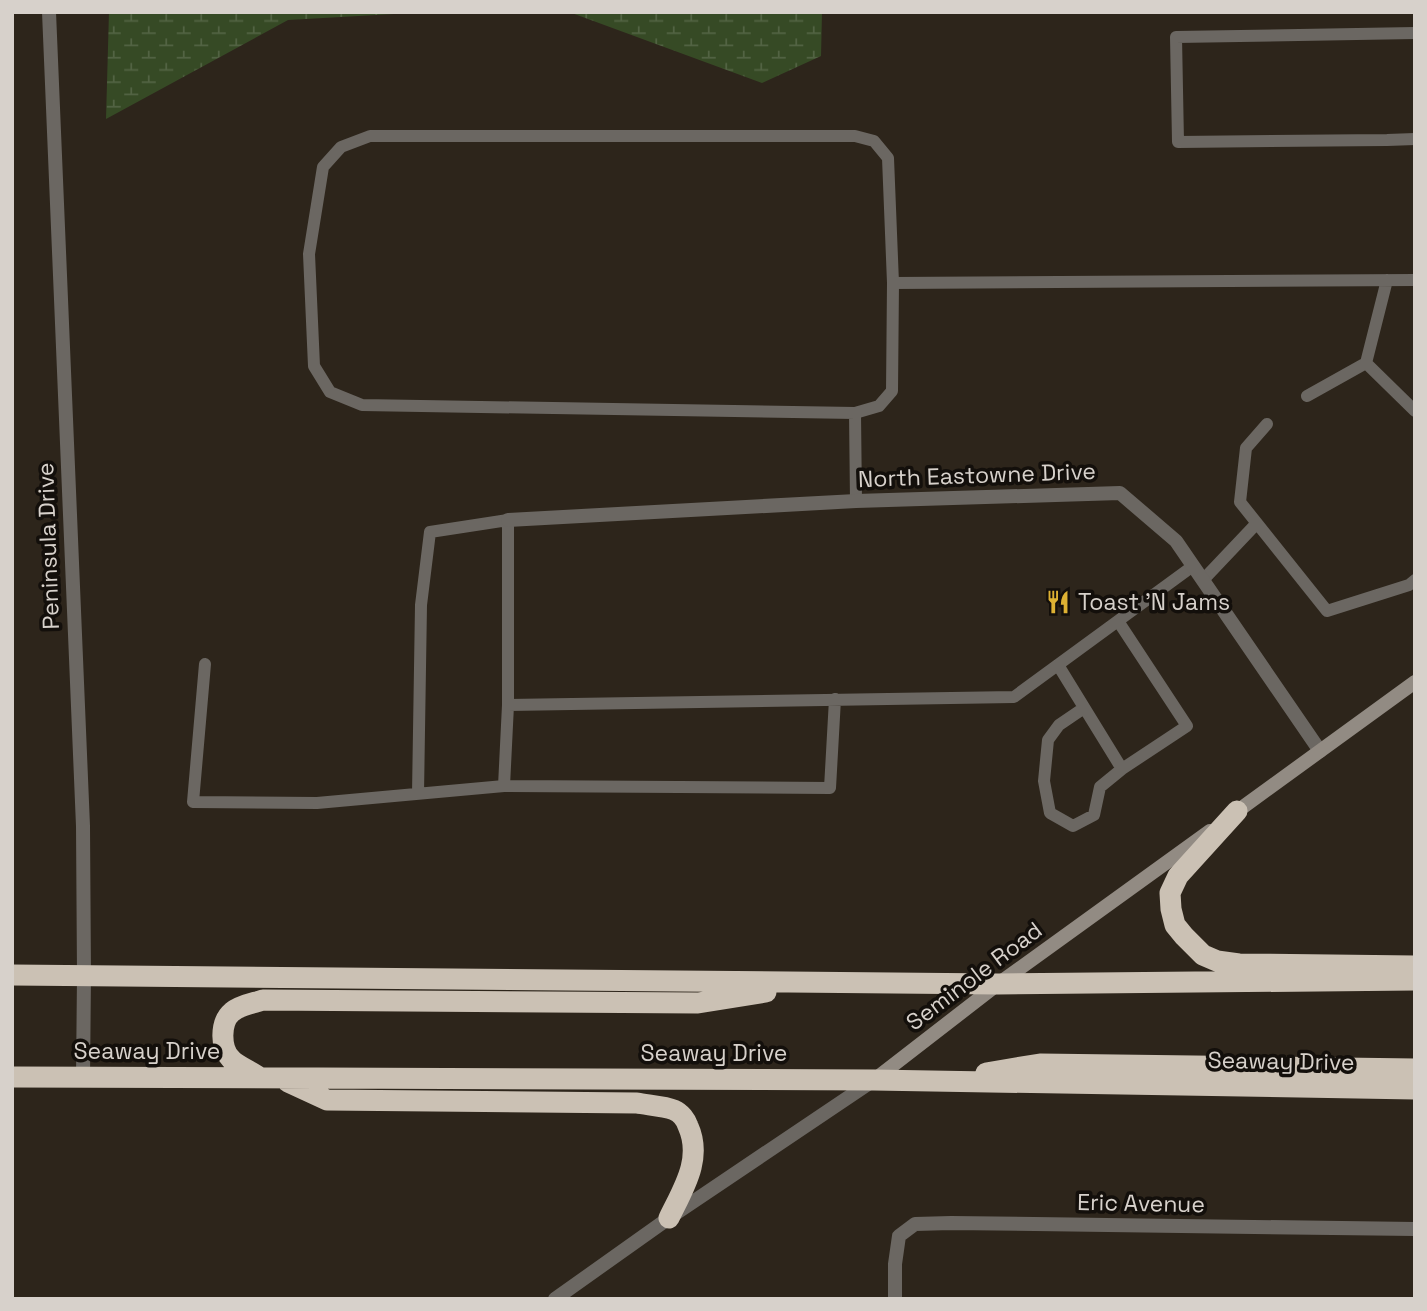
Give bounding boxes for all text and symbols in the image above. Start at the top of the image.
street label: North Eastowne Drive [858,456,1096,494]
street label: Peninsula Drive [30,462,66,630]
place label: Toast 'N Jams [1078,587,1230,617]
restaurant icon: Toast 'N Jams [1044,588,1072,616]
street label: Seminole Road [900,915,1048,1037]
street label: Seaway Drive [74,1036,220,1066]
street label: Seaway Drive [641,1038,787,1068]
street label: Seaway Drive [1207,1045,1355,1077]
street label: Eric Avenue [1077,1187,1205,1219]

